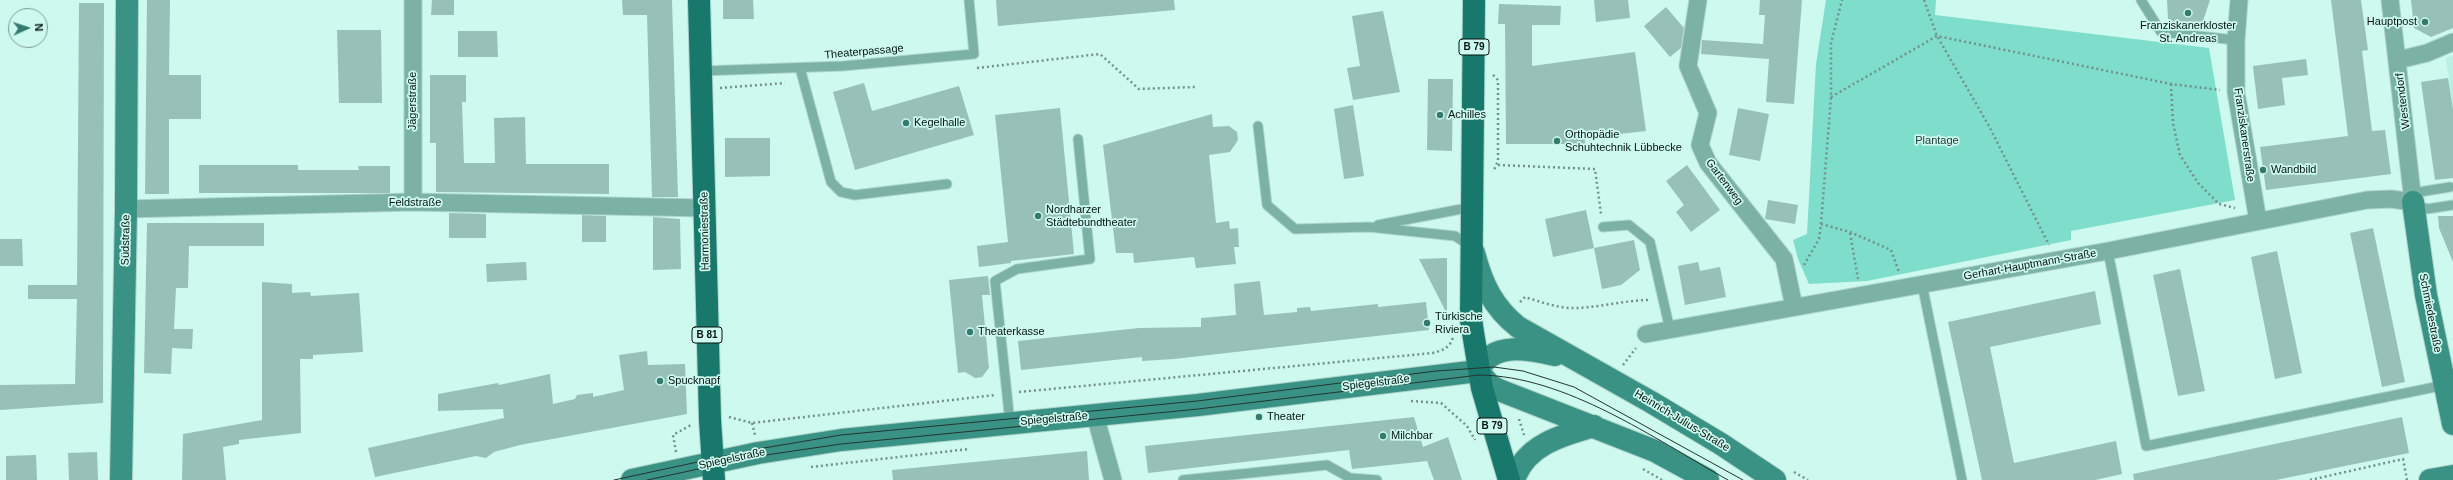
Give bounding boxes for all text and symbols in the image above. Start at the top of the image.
north arrow [8,8,48,48]
marker: Franziskanerkloster St. Andreas [2183,8,2193,18]
place label: Hauptpost [2367,15,2417,29]
marker: Hauptpost [2420,17,2430,27]
place label: Franziskanerkloster St. Andreas [2140,19,2236,45]
text: N [33,23,45,32]
road number: B 79 [1459,39,1489,55]
street label: Theaterpassage [824,42,904,62]
street label: Jägerstraße [406,72,420,130]
street label: Westendorf [2393,72,2413,130]
street label: Franziskanerstraße [2231,87,2257,183]
place label: Achilles [1448,108,1486,122]
marker: Achilles [1435,110,1445,120]
place label: Kegelhalle [914,116,965,130]
marker: Kegelhalle [901,118,911,128]
place label: Orthopädie Schuhtechnik Lübbecke [1565,128,1682,154]
park label: Plantage [1915,134,1959,148]
marker: Orthopädie Schuhtechnik Lübbecke [1552,136,1562,146]
street label: Gartenweg [1703,157,1745,207]
place label: Wandbild [2271,163,2316,177]
marker: Wandbild [2258,165,2268,175]
street label: Harmoniestraße [698,191,712,271]
street label: Feldstraße [389,196,441,210]
place label: Nordharzer Städtebundtheater [1046,203,1137,229]
marker: Nordharzer Städtebundtheater [1033,211,1043,221]
street label: Südstraße [119,215,133,265]
street label: Gerhart-Hauptmann-Straße [1963,247,2097,283]
street label: Schmiedestraße [2416,272,2444,354]
place label: Türkische Riviera [1435,310,1483,336]
marker: Türkische Riviera [1422,318,1432,328]
place label: Theaterkasse [978,325,1045,339]
road number: B 81 [692,327,722,343]
marker: Theaterkasse [965,327,975,337]
street label: Spiegelstraße [1342,372,1410,394]
place label: Spucknapf [668,374,720,388]
marker: Spucknapf [655,376,665,386]
street label: Heinrich-Julius-Straße [1632,387,1732,455]
street label: Spiegelstraße [1020,409,1088,429]
place label: Theater [1267,410,1305,424]
marker: Theater [1254,412,1264,422]
road number: B 79 [1477,418,1507,434]
place label: Milchbar [1391,429,1433,443]
marker: Milchbar [1378,431,1388,441]
street label: Spiegelstraße [697,445,767,473]

